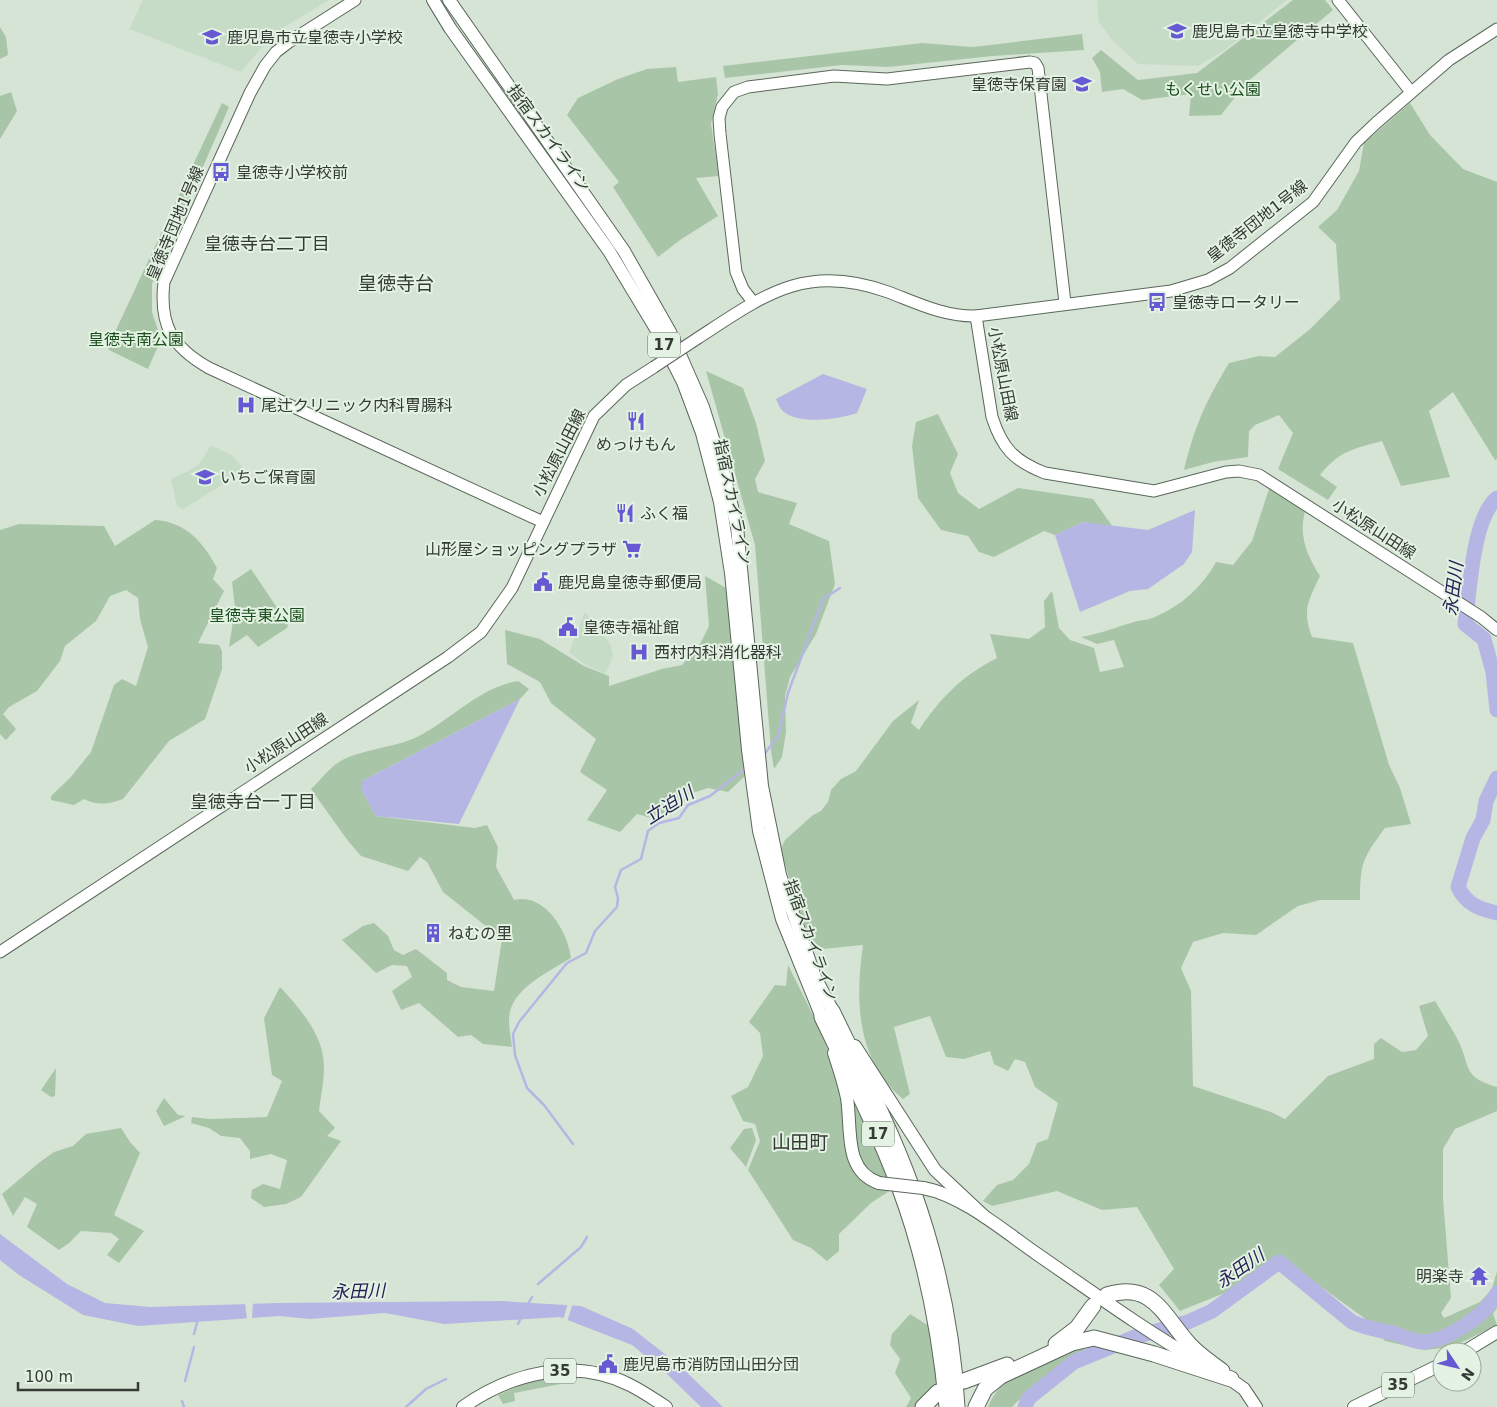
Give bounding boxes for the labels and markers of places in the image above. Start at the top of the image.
school or university icon: 鹿児島市立皇徳寺中学校 [1166,20,1188,42]
place label: 鹿児島市立皇徳寺中学校 [1192,22,1368,41]
school or university icon: 鹿児島市立皇徳寺小学校 [201,26,223,48]
place label: 鹿児島市立皇徳寺小学校 [227,28,403,47]
school or university icon: 皇徳寺保育園 [1071,73,1093,95]
place label: 皇徳寺保育園 [971,75,1067,94]
bus stop icon: 皇徳寺小学校前 [210,161,232,183]
place label: 皇徳寺小学校前 [236,163,348,182]
bus stop icon: 皇徳寺ロータリー [1146,291,1168,313]
place label: 皇徳寺ロータリー [1172,293,1300,312]
hospital icon: 尾辻クリニック内科胃腸科 [235,394,257,416]
place label: 尾辻クリニック内科胃腸科 [261,396,453,415]
restaurant icon: めっけもん [625,410,647,432]
place label: めっけもん [596,435,676,454]
school or university icon: いちご保育園 [194,466,216,488]
place label: いちご保育園 [220,468,316,487]
restaurant icon: ふく福 [614,502,636,524]
place label: ふく福 [640,504,688,523]
supermarket icon: 山形屋ショッピングプラザ [621,538,643,560]
place label: 山形屋ショッピングプラザ [425,540,617,559]
public building icon: 鹿児島皇徳寺郵便局 [532,571,554,593]
place label: 鹿児島皇徳寺郵便局 [558,573,702,592]
public building icon: 皇徳寺福祉館 [557,616,579,638]
place label: 皇徳寺福祉館 [583,618,679,637]
hospital icon: 西村内科消化器科 [628,641,650,663]
place label: 西村内科消化器科 [654,643,782,662]
building icon: ねむの里 [422,922,444,944]
place label: ねむの里 [448,924,512,943]
temple icon: 明楽寺 [1468,1265,1490,1287]
place label: 明楽寺 [1416,1267,1464,1286]
public building icon: 鹿児島市消防団山田分団 [597,1353,619,1375]
place label: 鹿児島市消防団山田分団 [623,1355,799,1374]

